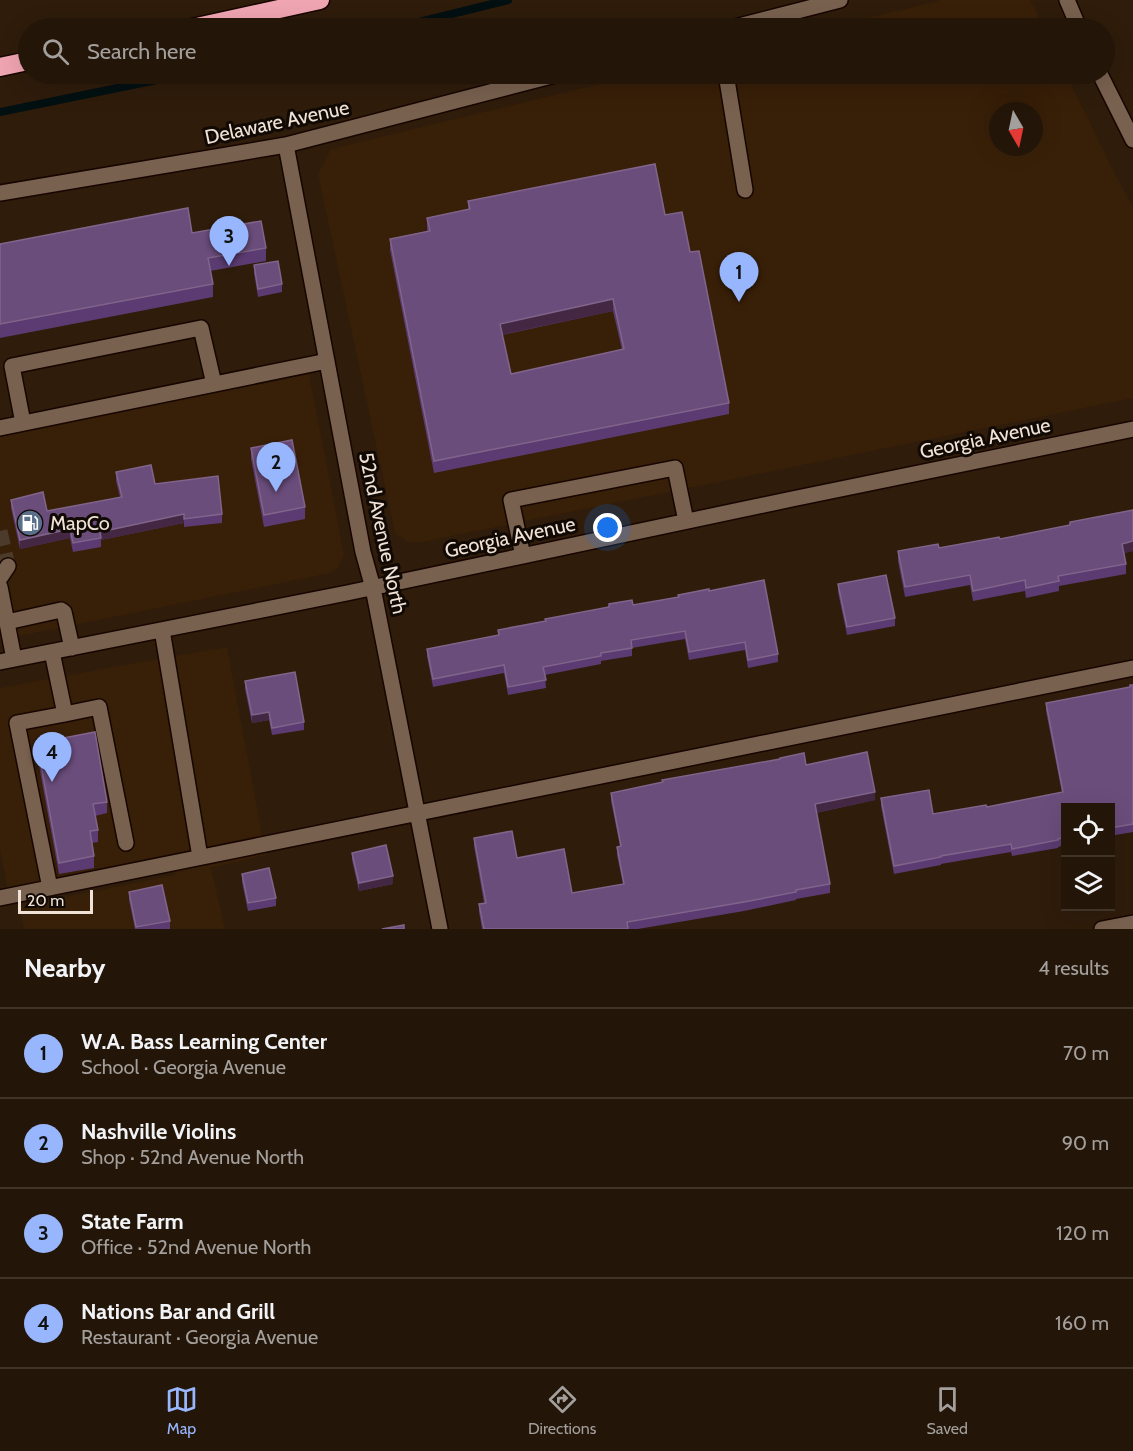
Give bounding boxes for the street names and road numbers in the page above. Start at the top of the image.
street label: Delaware Avenue [203,95,351,149]
street label: Georgia Avenue [918,412,1052,464]
street label: 52nd Avenue North [354,450,412,616]
street label: Georgia Avenue [443,511,577,563]

